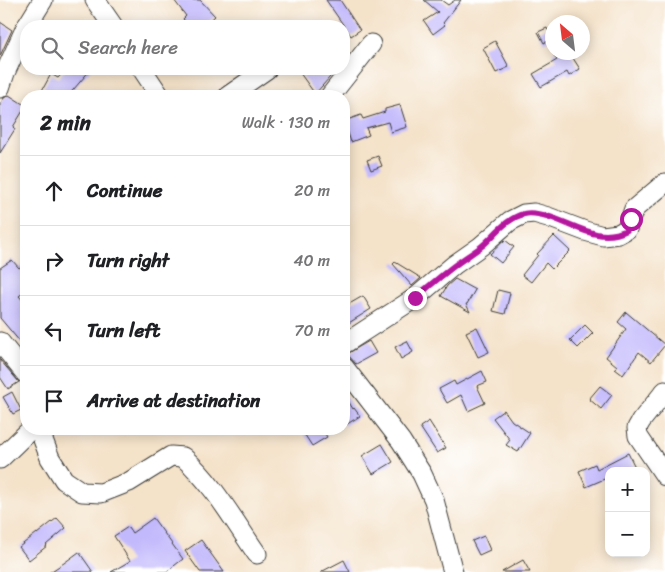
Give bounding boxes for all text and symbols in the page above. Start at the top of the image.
north arrow [545,15,590,60]
search box [20,20,350,75]
text: Search here [78,31,178,64]
icon: search [38,34,66,62]
text: 2 min [40,104,91,142]
text: Walk · 130 m [242,108,330,137]
text: Continue [87,174,163,207]
text: 20 m [294,176,330,205]
icon: ahead [40,177,68,205]
route start [620,208,643,231]
text: Turn right [87,244,169,277]
text: 40 m [293,246,330,275]
icon: right [40,247,68,275]
route end [404,287,427,310]
text: Turn left [87,314,160,347]
text: 70 m [294,316,330,345]
icon: left [40,317,68,345]
text: Arrive at destination [87,384,260,417]
icon: arrive [40,387,68,415]
map controls [605,467,650,557]
button: + [605,467,650,512]
button: − [605,512,650,557]

